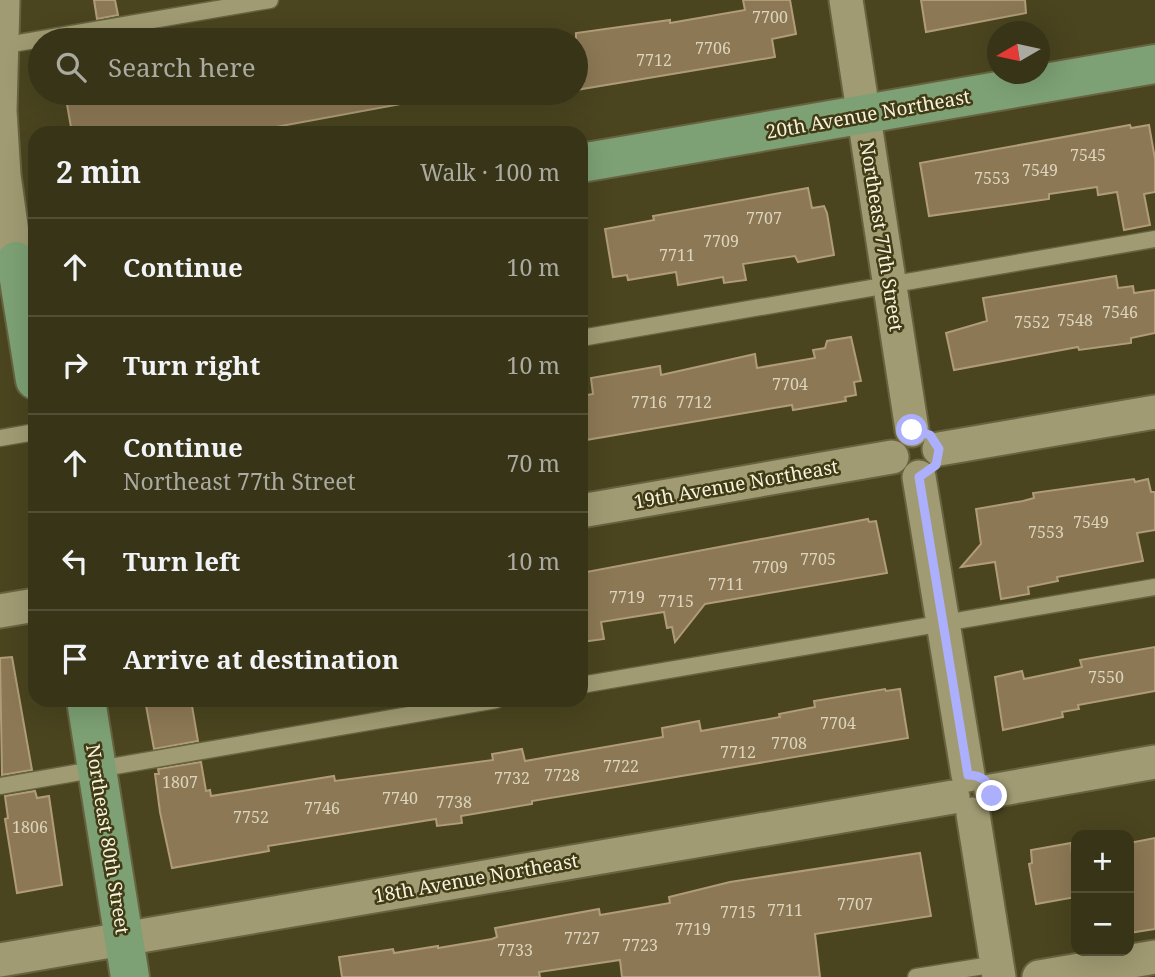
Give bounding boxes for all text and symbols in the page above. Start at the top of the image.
house number: 7700 [752,6,788,28]
north arrow [987,21,1050,84]
search box [28,28,588,105]
house number: 7706 [695,37,731,59]
icon: search [52,48,90,86]
text: Search here [108,49,256,85]
house number: 7712 [636,49,672,71]
street label: 20th Avenue Northeast [764,83,973,145]
street label: Northeast 77th Street [854,139,910,333]
house number: 7545 [1070,144,1106,166]
text: 2 min [56,151,141,192]
text: Walk · 100 m [420,156,560,188]
house number: 7549 [1022,159,1058,181]
house number: 7553 [974,167,1010,189]
house number: 7707 [746,207,782,229]
house number: 7709 [703,230,739,252]
house number: 7711 [659,244,695,266]
icon: ahead [56,248,94,286]
text: Continue [123,249,243,285]
text: 10 m [507,251,560,283]
house number: 7546 [1102,301,1138,323]
house number: 7548 [1057,309,1093,331]
house number: 7552 [1014,311,1050,333]
icon: right [56,346,94,384]
text: Turn right [123,347,260,383]
text: 10 m [507,349,560,381]
house number: 7704 [772,373,808,395]
house number: 7716 [631,391,667,413]
house number: 7712 [676,391,712,413]
route start [896,414,927,445]
text: Continue [123,429,243,465]
icon: ahead [56,444,94,482]
text: 70 m [507,447,560,479]
street label: 19th Avenue Northeast [632,453,841,515]
text: Northeast 77th Street [123,465,356,497]
house number: 7549 [1073,511,1109,533]
house number: 7553 [1028,521,1064,543]
icon: left [56,542,94,580]
text: Turn left [123,543,240,579]
text: 10 m [507,545,560,577]
house number: 7705 [800,548,836,570]
house number: 7709 [752,556,788,578]
house number: 7711 [708,573,744,595]
house number: 7719 [609,586,645,608]
house number: 7715 [658,590,694,612]
icon: arrive [56,640,94,678]
text: Arrive at destination [123,641,399,677]
house number: 7550 [1088,666,1124,688]
house number: 7704 [820,712,856,734]
house number: 7708 [771,732,807,754]
house number: 7712 [720,741,756,763]
street label: Northeast 80th Street [80,742,136,936]
house number: 7722 [603,755,639,777]
house number: 7728 [544,764,580,786]
house number: 7732 [494,767,530,789]
house number: 1807 [162,771,198,793]
route end [976,780,1007,811]
house number: 7740 [382,787,418,809]
house number: 7738 [436,791,472,813]
house number: 7746 [304,797,340,819]
house number: 7752 [233,806,269,828]
house number: 1806 [12,816,48,838]
map controls [1071,830,1134,956]
button: + [1071,830,1134,893]
street label: 18th Avenue Northeast [372,847,581,909]
house number: 7707 [837,893,873,915]
button: − [1071,893,1134,956]
house number: 7711 [767,899,803,921]
house number: 7715 [720,901,756,923]
house number: 7719 [675,918,711,940]
house number: 7727 [564,927,600,949]
house number: 7723 [622,934,658,956]
house number: 7733 [497,939,533,961]

